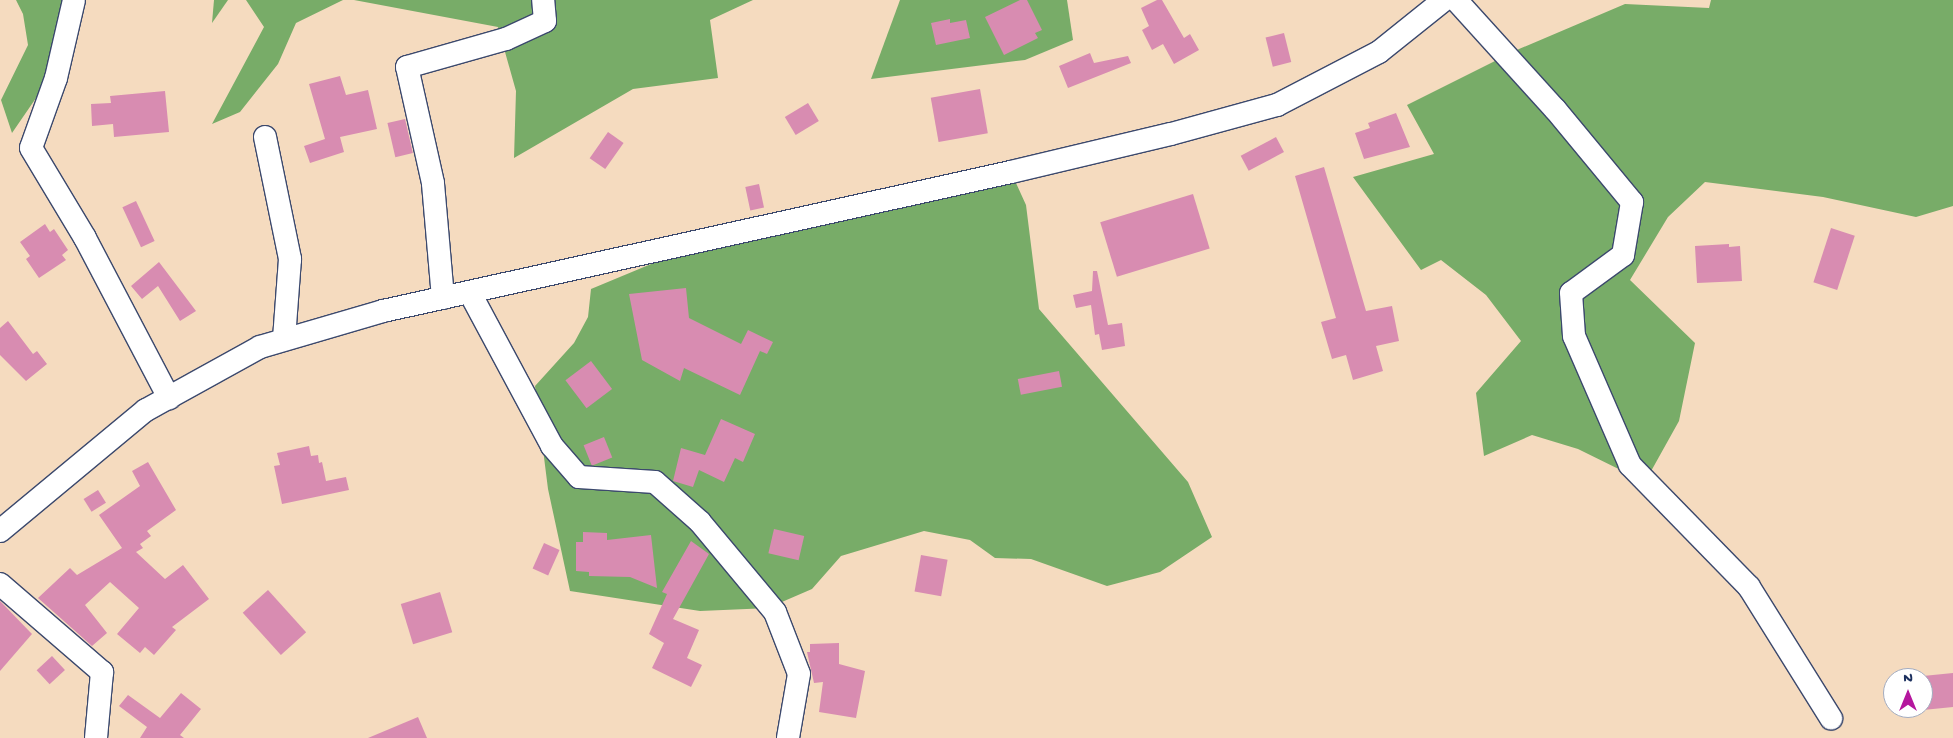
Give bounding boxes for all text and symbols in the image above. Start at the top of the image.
north arrow [1883,668,1933,718]
text: N [1903,670,1913,687]

